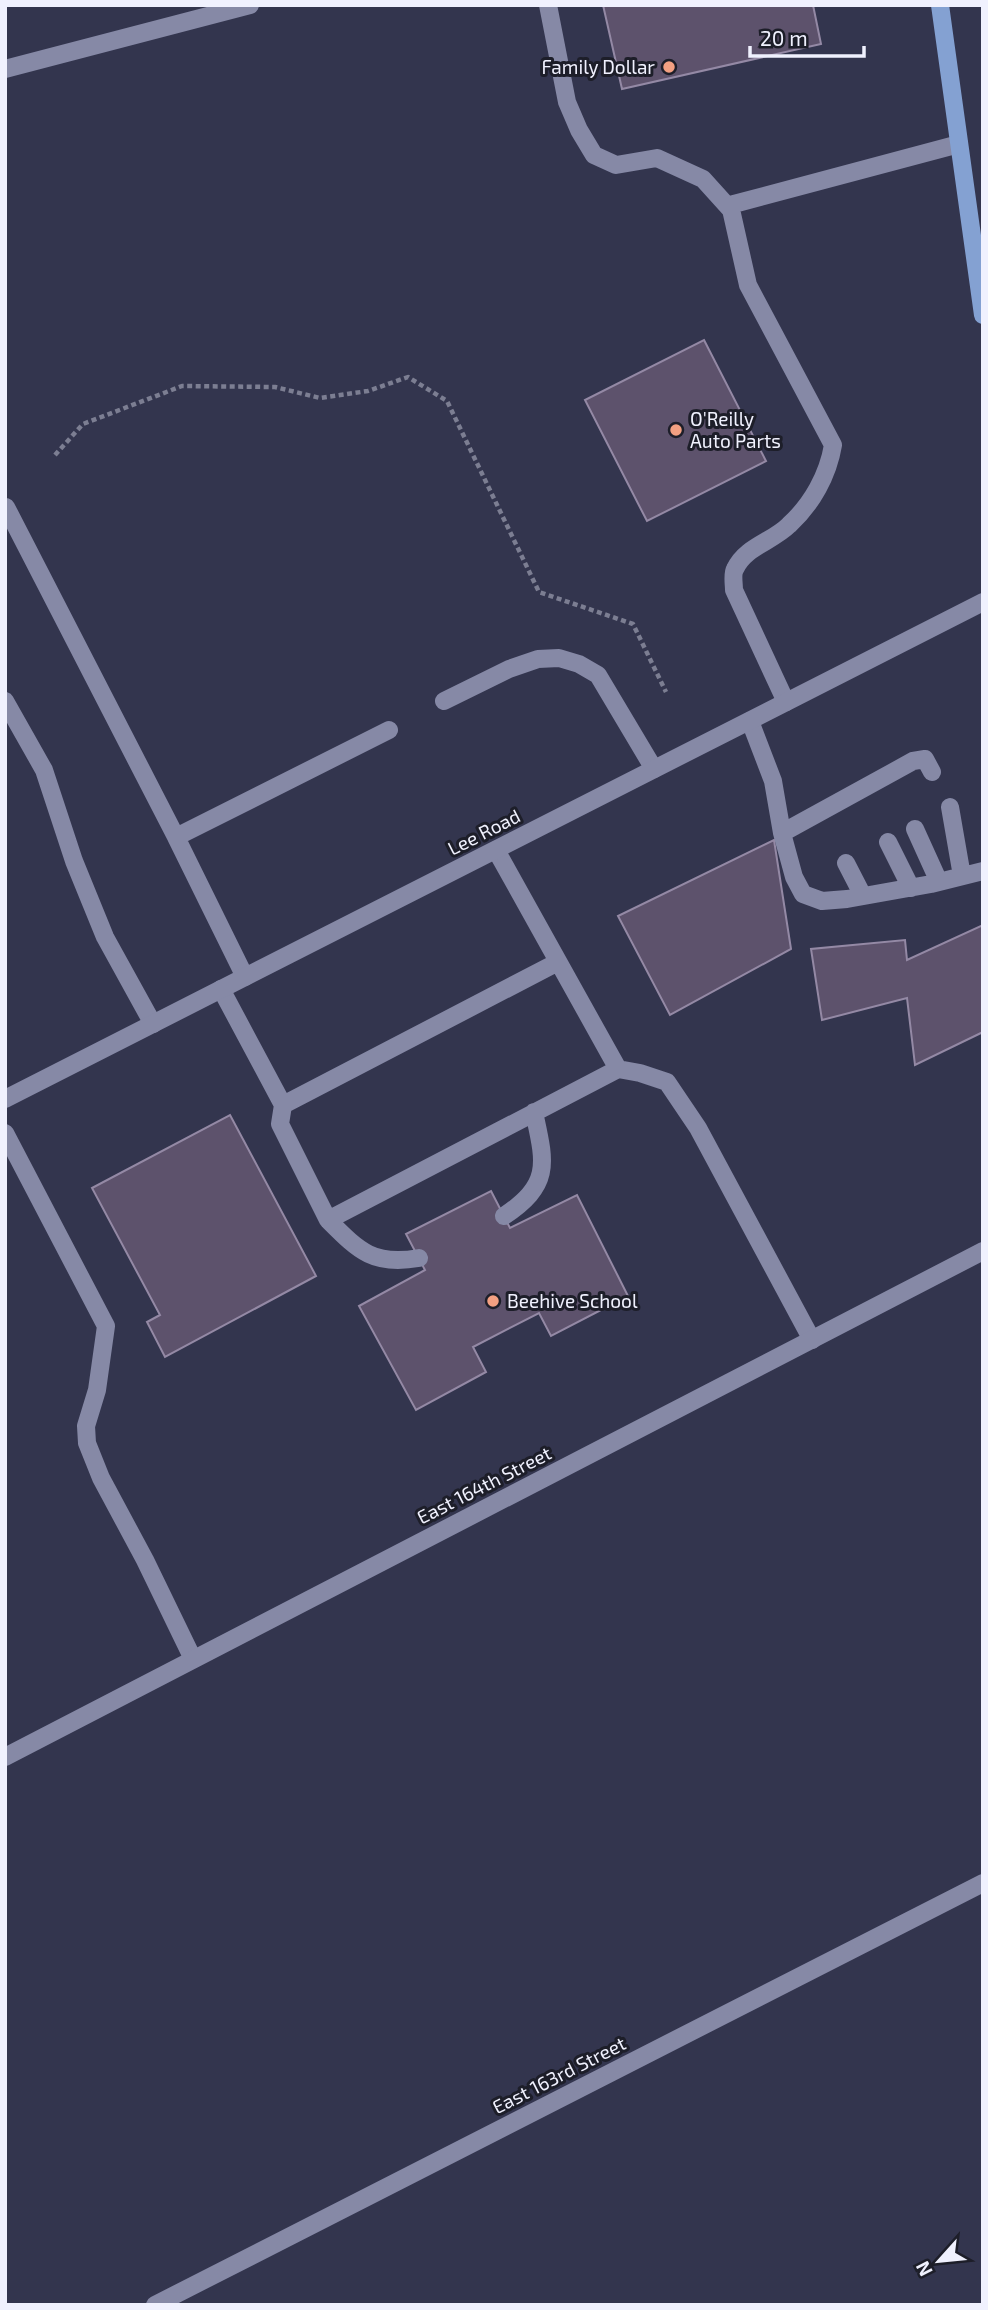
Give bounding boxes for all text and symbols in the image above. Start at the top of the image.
scale bar [750,14,864,58]
text: 20 m [760,25,808,50]
place label: Family Dollar [542,55,655,78]
marker: Family Dollar [661,59,677,75]
place label: O'Reilly Auto Parts [690,407,781,452]
marker: O'Reilly Auto Parts [668,422,684,438]
street label: Lee Road [444,804,524,860]
place label: Beehive School [507,1289,638,1312]
marker: Beehive School [485,1293,501,1309]
street label: East 164th Street [413,1441,555,1528]
street label: East 163rd Street [488,2031,629,2118]
north arrow [904,2226,974,2296]
text: N [910,2258,937,2280]

